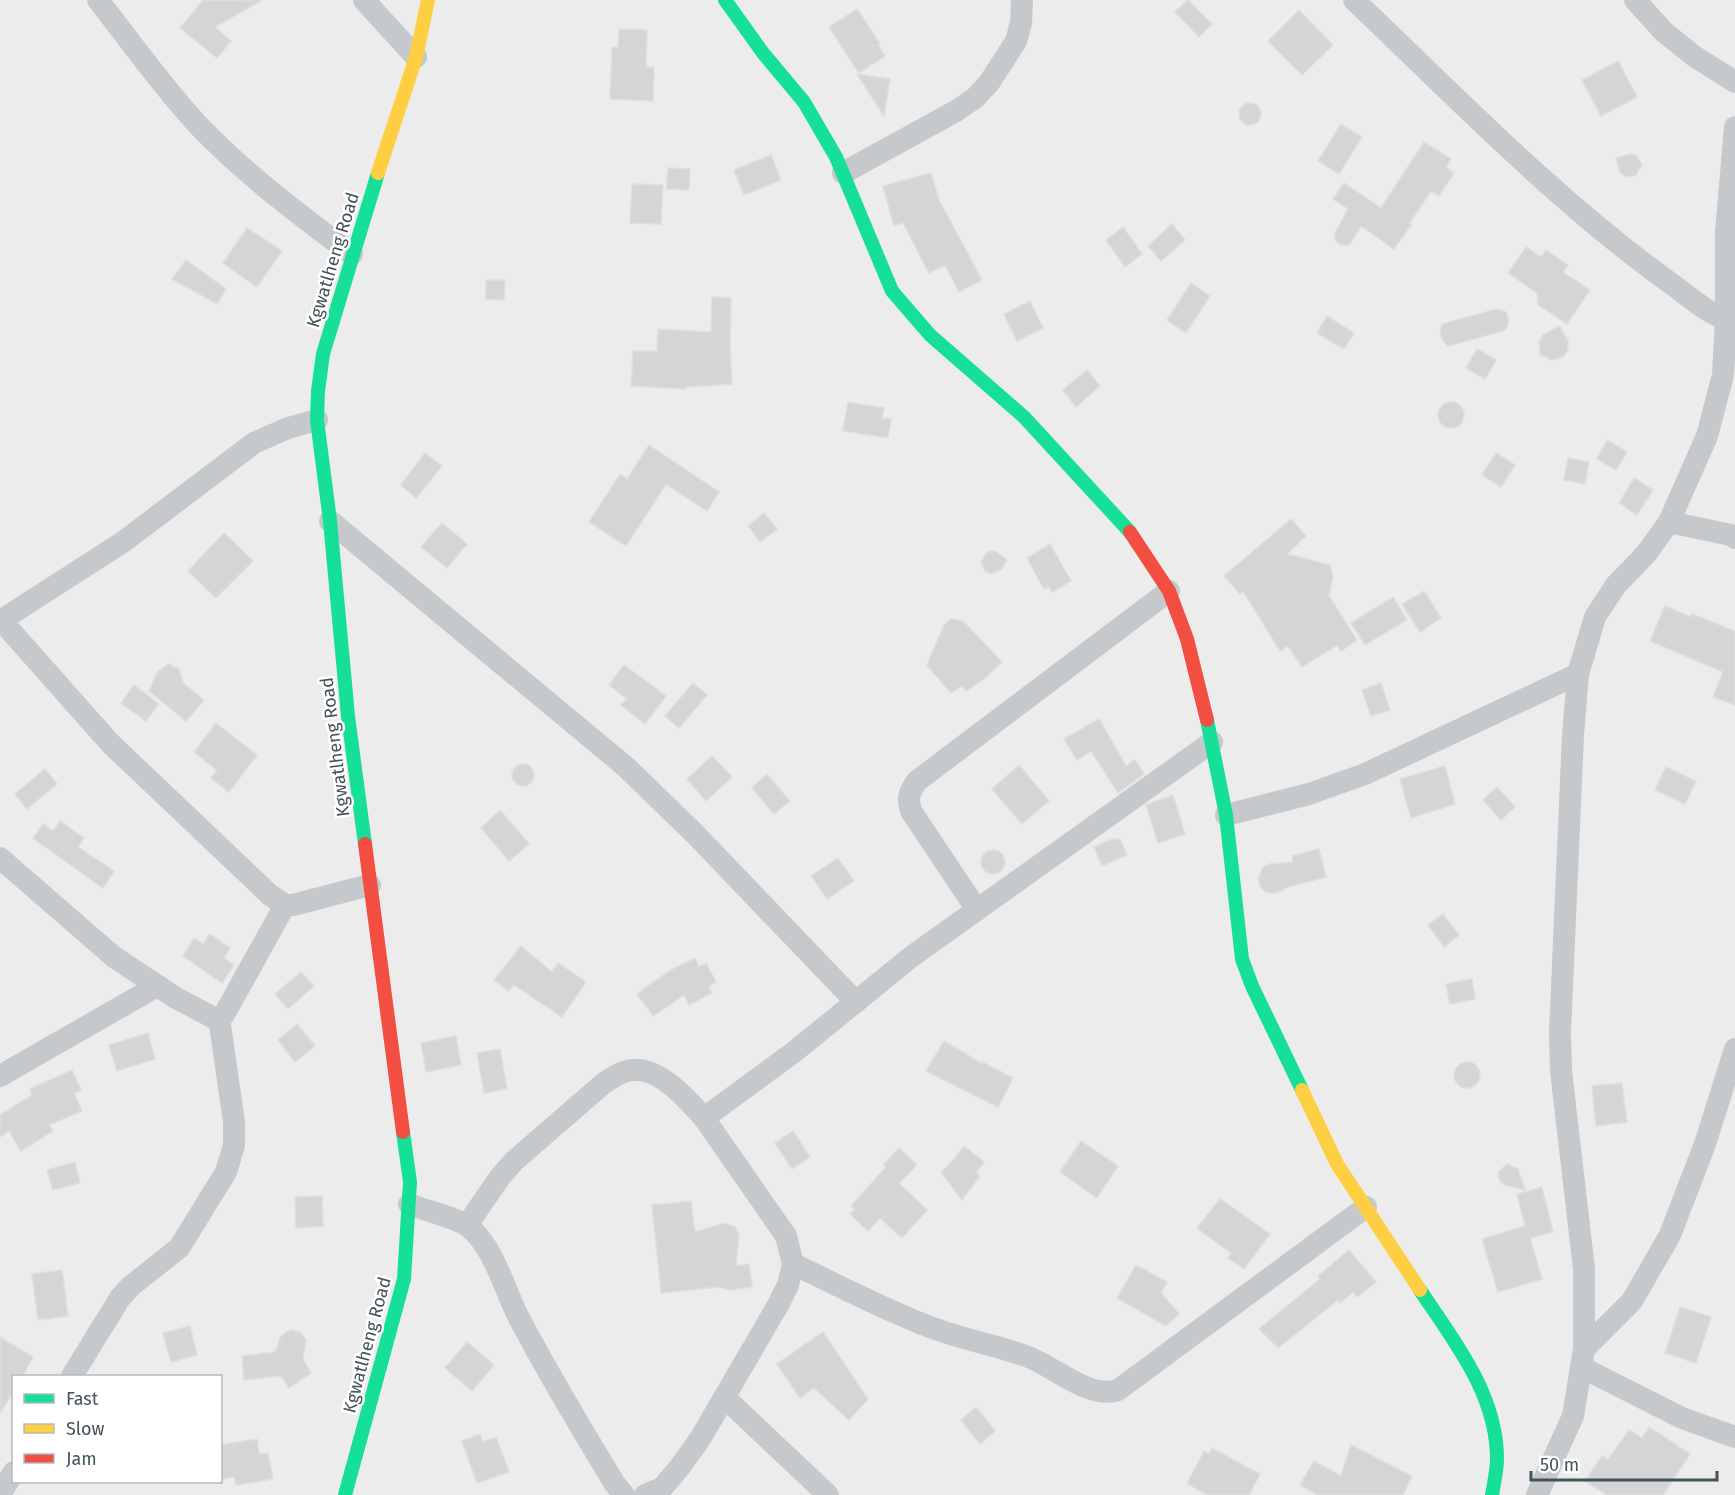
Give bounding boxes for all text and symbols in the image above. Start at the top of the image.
street label: Kgwatlheng Road [302,190,364,330]
street label: Kgwatlheng Road [316,676,354,818]
street label: Kgwatlheng Road [338,1274,396,1416]
legend [12,1375,222,1483]
text: Fast [66,1388,99,1410]
text: Slow [66,1418,105,1440]
scale bar [1531,1444,1717,1482]
text: Jam [66,1448,97,1470]
text: 50 m [1540,1454,1579,1476]

